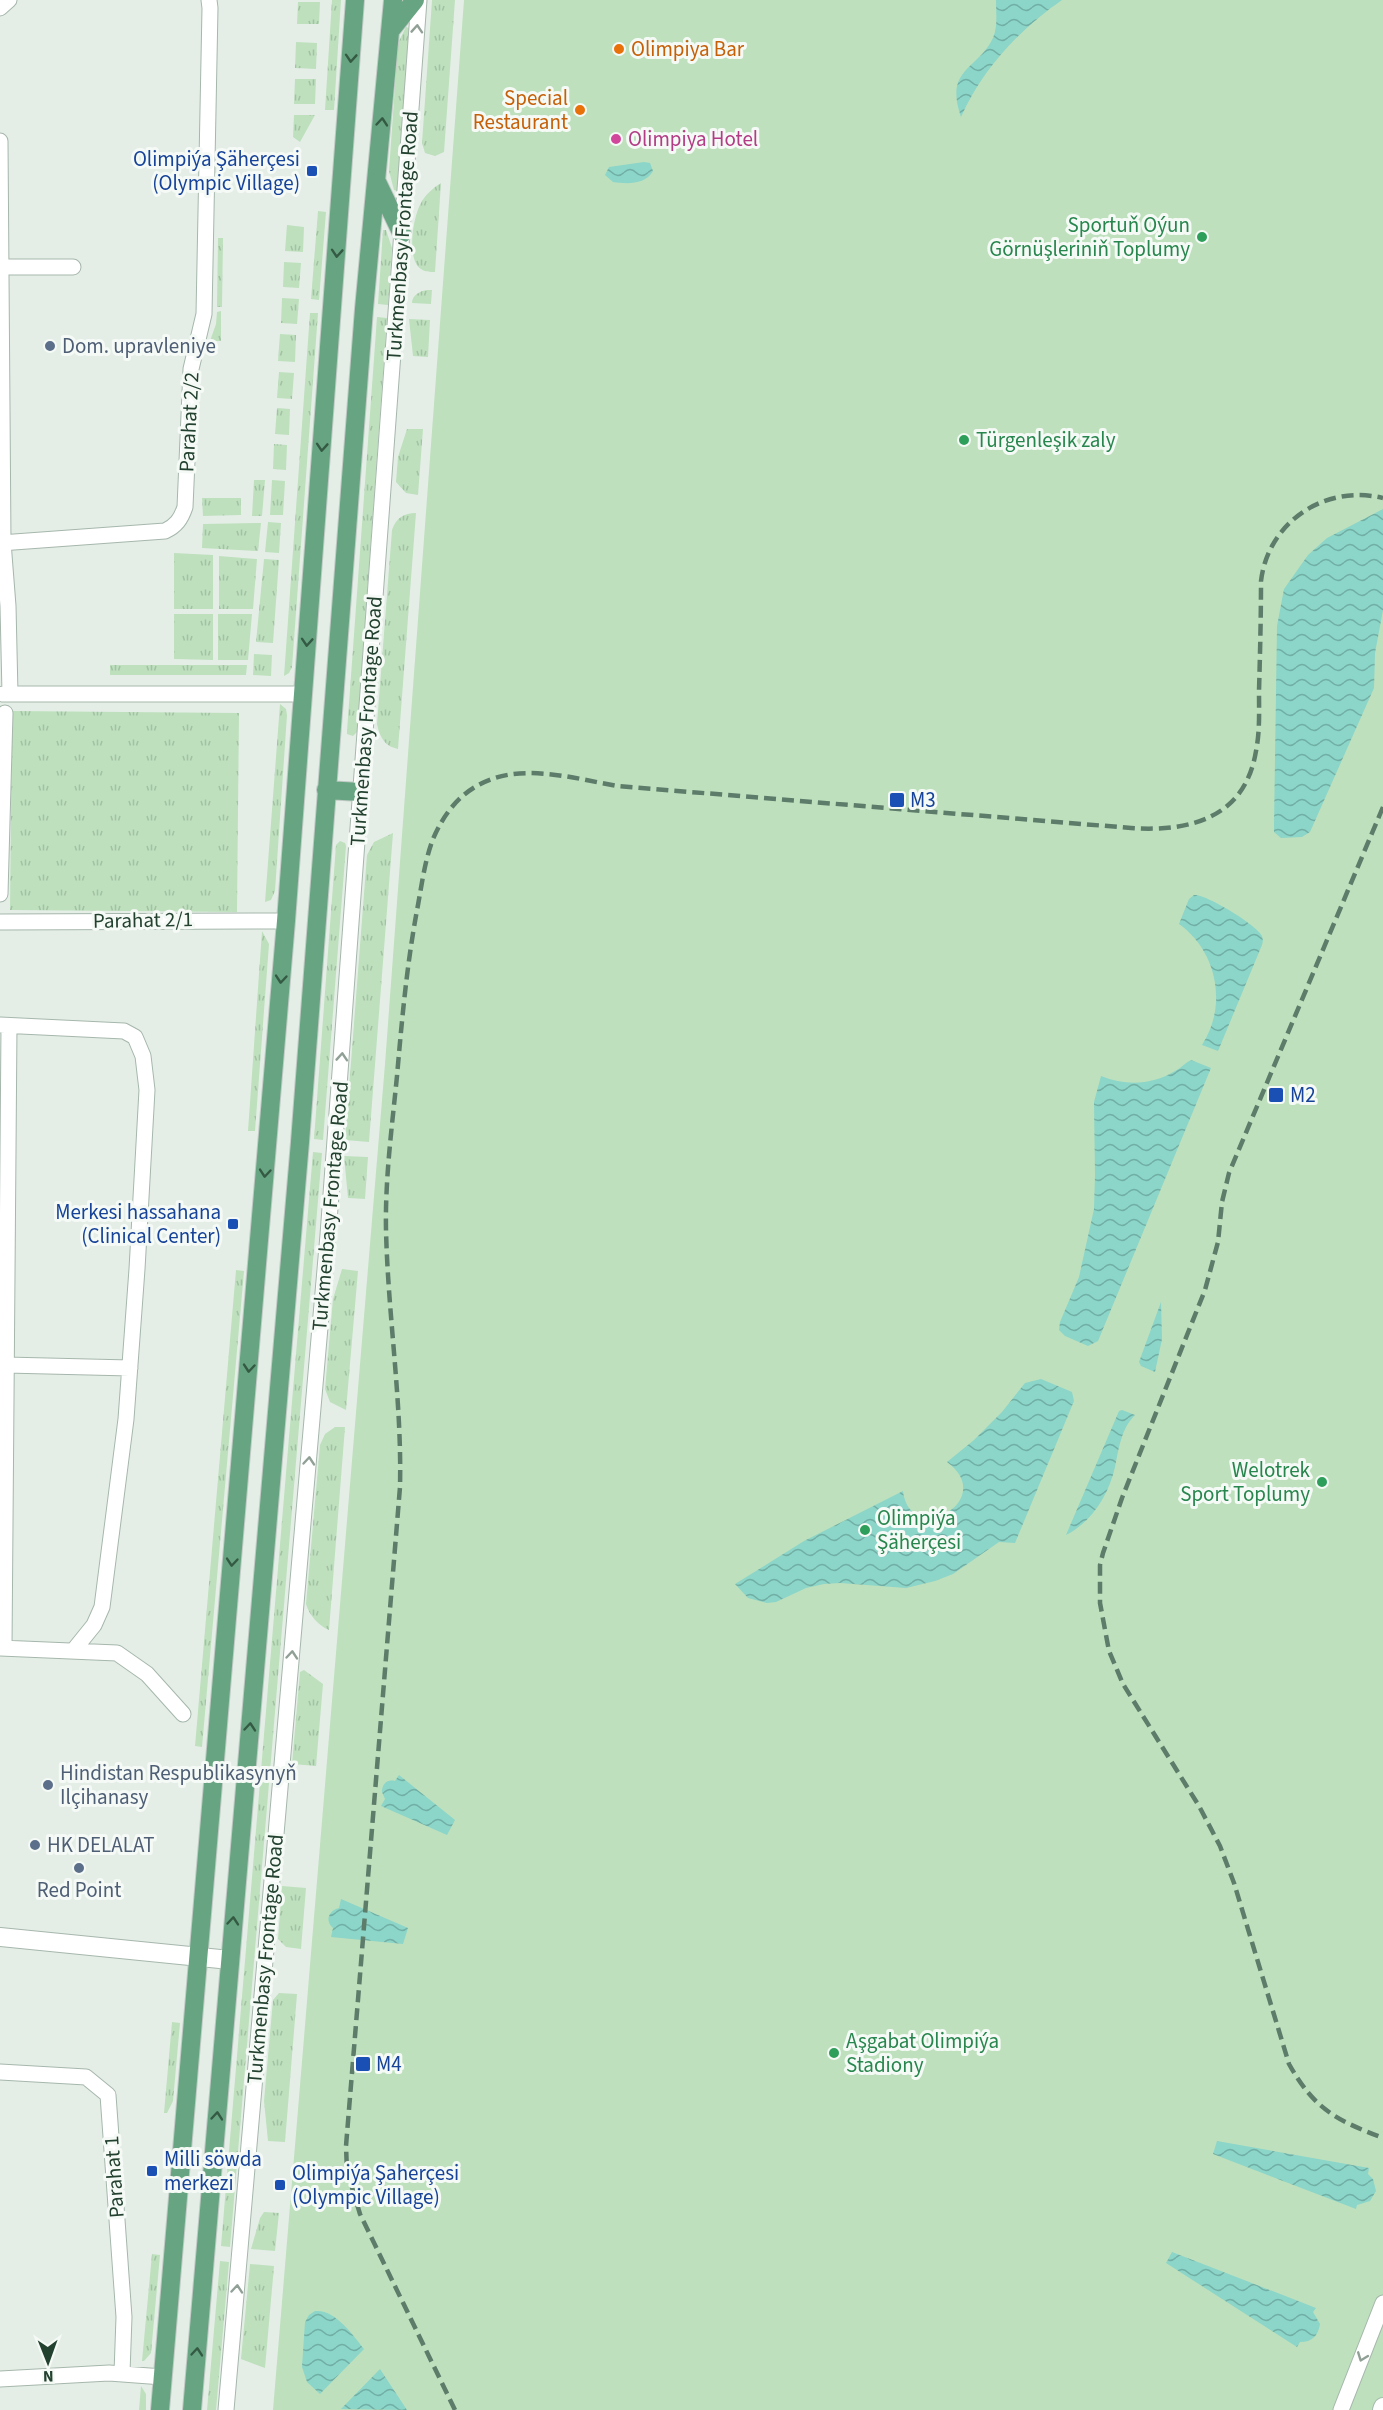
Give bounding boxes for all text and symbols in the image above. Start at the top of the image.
one-way arrow [410,25,423,34]
place label: Olimpiya Bar [631,34,745,64]
marker: Olimpiya Bar [612,42,626,56]
one-way arrow [345,54,358,63]
place label: Special Restaurant [473,83,568,137]
marker: Special Restaurant [573,103,587,117]
street label: Turkmenbasy Frontage Road [378,110,426,362]
one-way arrow [375,117,388,126]
place label: Olimpiya Hotel [628,124,758,154]
marker: Olimpiya Hotel [609,132,623,146]
place label: Olimpiýa Şäherçesi (Olympic Village) [133,144,300,198]
marker: Olimpiýa Şäherçesi (Olympic Village) [305,164,319,178]
place label: Sportuň Oýun Görnüşleriniň Toplumy [989,210,1190,264]
marker: Sportuň Oýun Görnüşleriniň Toplumy [1195,230,1209,244]
one-way arrow [331,248,344,257]
place label: Dom. upravleniye [62,331,216,361]
marker: Dom. upravleniye [43,339,57,353]
street label: Parahat 2/2 [171,371,207,473]
place label: Türgenleşik zaly [976,425,1116,455]
marker: Türgenleşik zaly [957,433,971,447]
one-way arrow [316,443,329,452]
street label: Turkmenbasy Frontage Road [342,595,390,847]
one-way arrow [301,637,314,646]
place label: M3 [910,785,936,815]
marker: M3 [888,791,906,809]
street label: Parahat 2/1 [93,904,193,936]
one-way arrow [275,974,288,983]
one-way arrow [335,1053,348,1062]
street label: Turkmenbasy Frontage Road [304,1080,356,1332]
place label: M2 [1290,1080,1316,1110]
marker: M2 [1267,1086,1285,1104]
one-way arrow [259,1169,272,1178]
place label: Merkesi hassahana (Clinical Center) [55,1197,221,1251]
marker: Merkesi hassahana (Clinical Center) [226,1217,240,1231]
one-way arrow [242,1363,255,1372]
place label: Welotrek Sport Toplumy [1180,1455,1311,1509]
one-way arrow [302,1457,315,1466]
marker: Welotrek Sport Toplumy [1315,1475,1329,1489]
place label: Olimpiýa Şäherçesi [877,1503,961,1557]
marker: Olimpiýa Şäherçesi [858,1523,872,1537]
one-way arrow [226,1557,239,1566]
one-way arrow [285,1651,298,1660]
one-way arrow [243,1722,256,1732]
place label: Hindistan Respublikasynyň Ilçihanasy [60,1758,297,1812]
marker: Hindistan Respublikasynyň Ilçihanasy [41,1778,55,1792]
place label: HK DELALAT [47,1830,154,1860]
street label: Turkmenbasy Frontage Road [239,1833,291,2085]
marker: HK DELALAT [28,1838,42,1852]
marker: Red Point [72,1861,86,1875]
place label: Red Point [37,1875,121,1905]
one-way arrow [226,1917,239,1926]
place label: Aşgabat Olimpiýa Stadiony [846,2026,999,2080]
marker: Aşgabat Olimpiýa Stadiony [827,2046,841,2060]
place label: M4 [376,2049,402,2079]
marker: M4 [354,2055,372,2073]
one-way arrow [211,2111,224,2120]
street label: Parahat 1 [96,2135,132,2219]
place label: Milli söwda merkezi [164,2144,262,2198]
place label: Olimpiýa Şaherçesi (Olympic Village) [292,2158,459,2212]
marker: Milli söwda merkezi [145,2164,159,2178]
marker: Olimpiýa Şaherçesi (Olympic Village) [273,2178,287,2192]
one-way arrow [230,2284,243,2294]
north arrow [18,2332,78,2392]
one-way arrow [190,2347,203,2356]
one-way arrow [1357,2350,1369,2361]
text: N [43,2365,54,2387]

